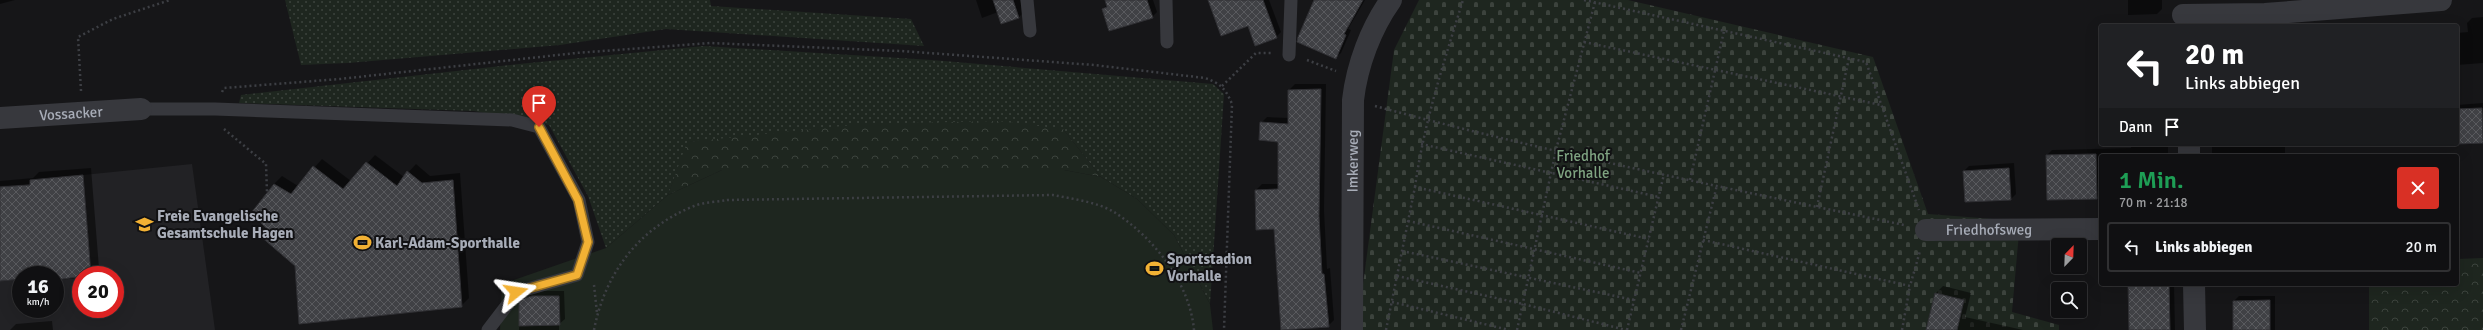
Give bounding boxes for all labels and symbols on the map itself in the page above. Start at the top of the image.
pin [522,86,556,127]
street label: Vossacker [38,102,104,124]
street label: Imkerweg [1344,129,1362,193]
park label: Friedhof Vorhalle [1556,147,1611,182]
place label: Freie Evangelische Gesamtschule Hagen [157,207,293,242]
school or university icon: Freie Evangelische Gesamtschule Hagen [134,215,154,235]
street label: Friedhofsweg [1946,220,2032,239]
sports icon: Karl-Adam-Sporthalle [352,233,372,253]
place label: Karl-Adam-Sporthalle [375,234,520,252]
north arrow [2051,238,2087,274]
place label: Sportstadion Vorhalle [1167,250,1252,285]
sports icon: Sportstadion Vorhalle [1144,258,1164,278]
speed limit sign: 20 [72,266,124,318]
position arrow [495,271,537,313]

